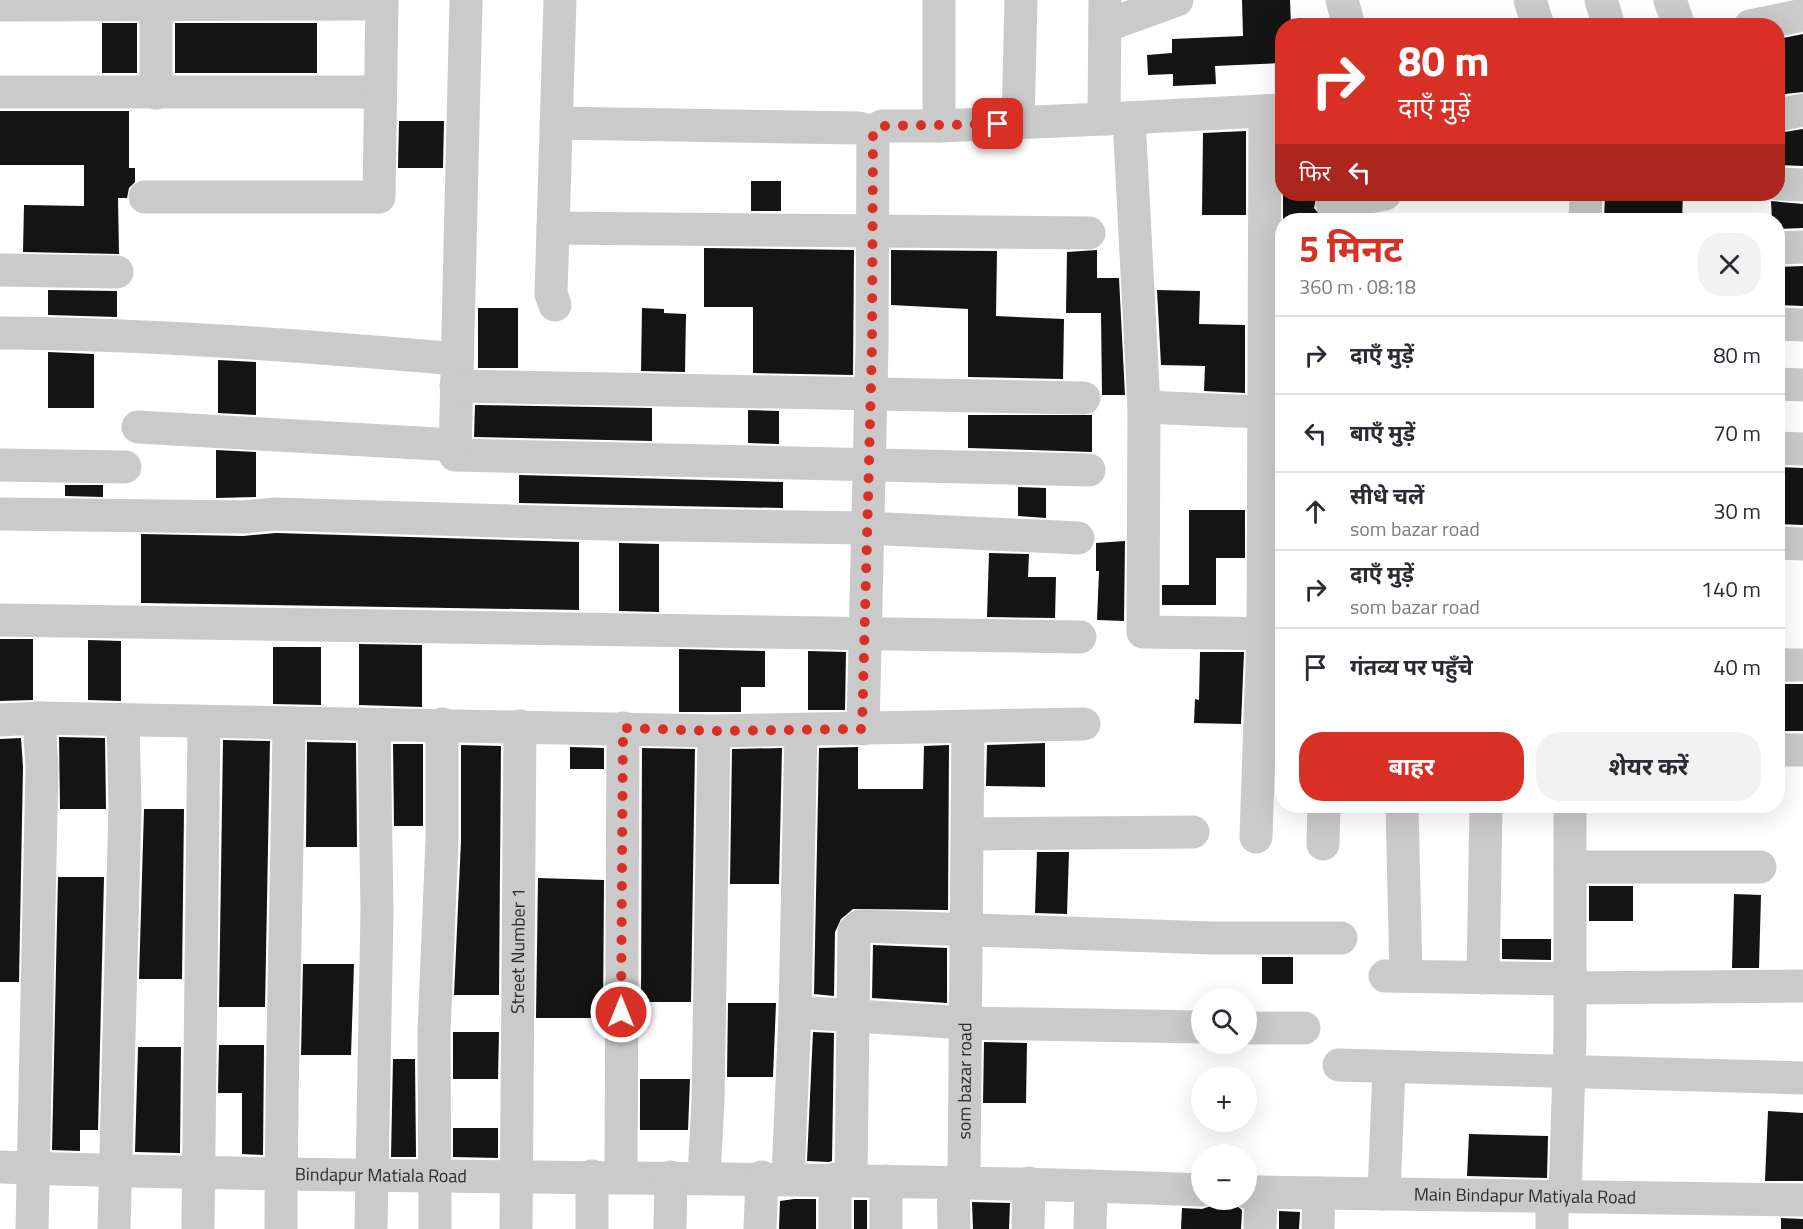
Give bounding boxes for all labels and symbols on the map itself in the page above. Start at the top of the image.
pin [972,98,1023,149]
street label: Street Number 1 [504,888,532,1014]
position arrow [589,980,653,1044]
street label: som bazar road [950,1022,978,1140]
street label: Bindapur Matiala Road [295,1160,467,1189]
street label: Main Bindapur Matiyala Road [1414,1180,1636,1211]

